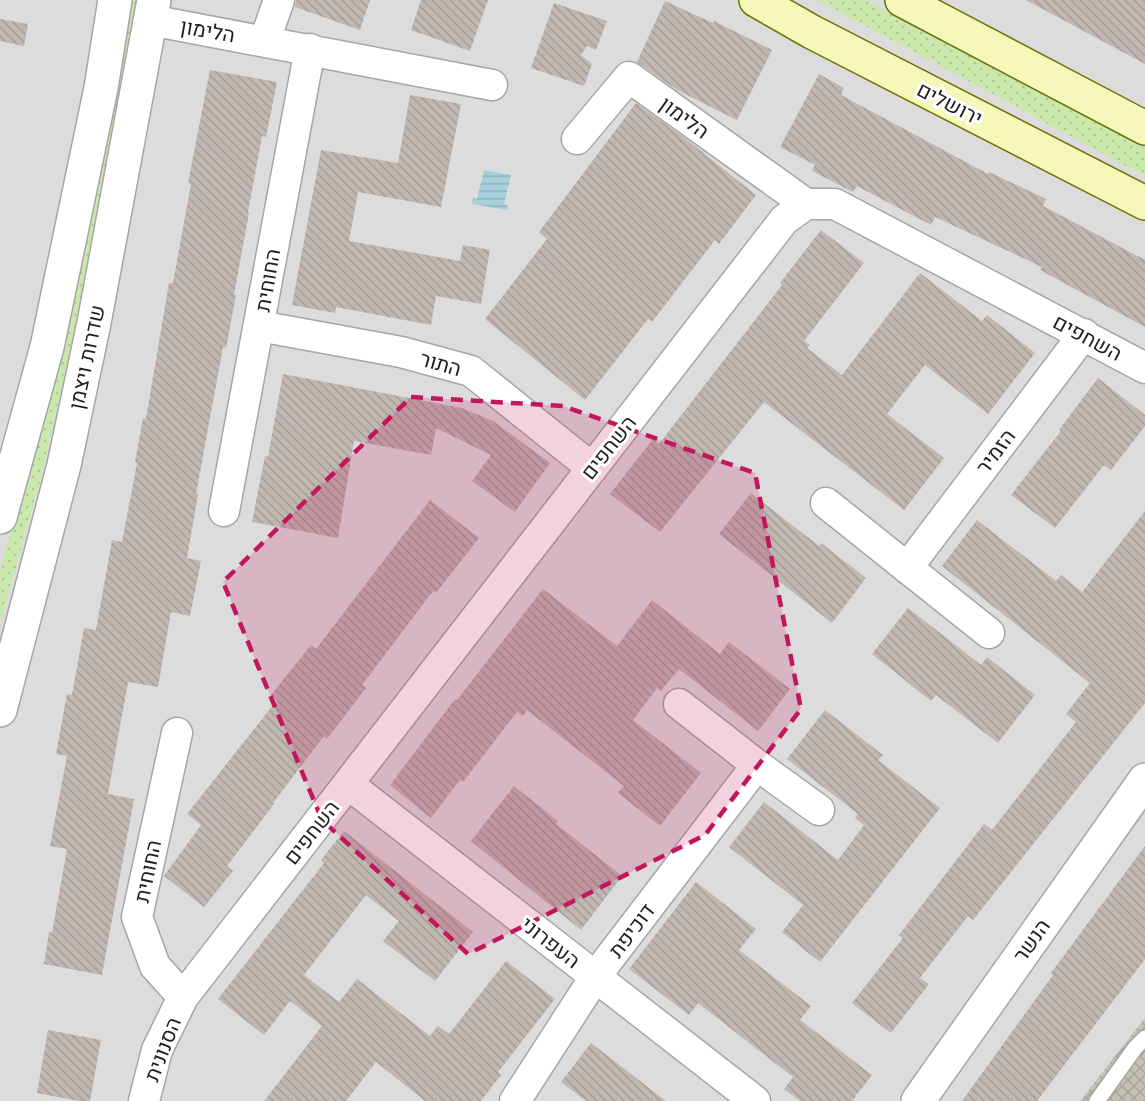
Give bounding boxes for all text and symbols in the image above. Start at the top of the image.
street label: הלימון [178,11,238,49]
street label: ירושלים [912,75,988,131]
street label: הלימון [655,90,715,144]
street label: החוחית [248,246,286,314]
street label: שדרות ויצמן [61,302,111,412]
street label: השחפים [1048,307,1128,367]
street label: התור [417,344,465,382]
street label: השחפים [574,409,642,485]
street label: הזמיר [969,423,1021,479]
street label: השחפים [277,794,345,870]
street label: החוחית [127,837,167,905]
street label: דוכיפת [601,897,661,963]
street label: העפרוני [516,910,586,974]
street label: הנשר [1006,913,1056,967]
street label: הסנונית [137,1013,187,1085]

